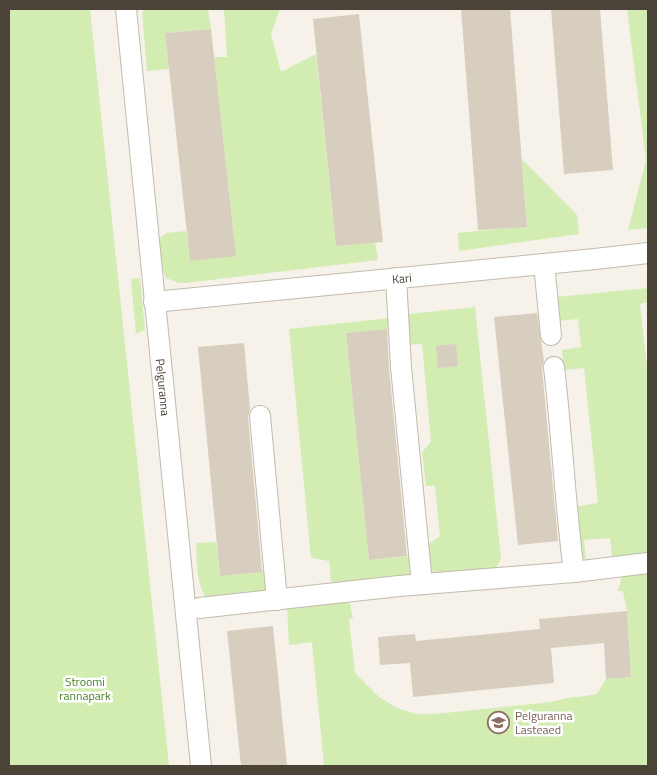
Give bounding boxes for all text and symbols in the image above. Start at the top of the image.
street label: Kari [391,267,413,288]
street label: Pelguranna [151,358,176,417]
park label: Stroomi rannapark [59,672,111,705]
place label: Pelguranna Lasteaed [515,706,573,739]
school or university icon: Pelguranna Lasteaed [487,710,511,734]

